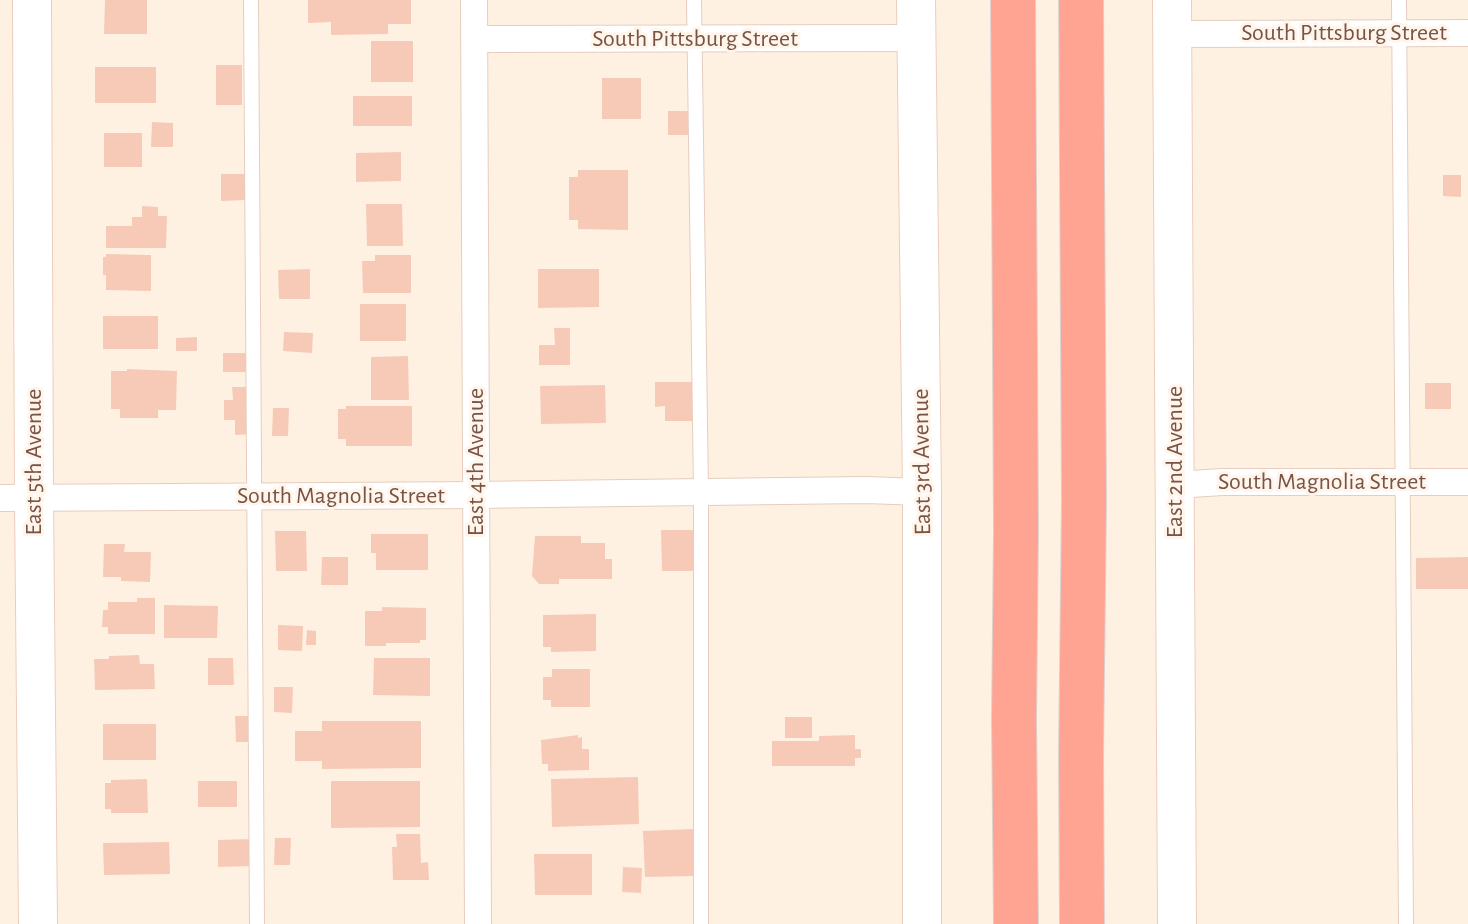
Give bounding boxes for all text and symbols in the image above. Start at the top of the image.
street label: South Pittsburg Street [1241,21,1447,45]
street label: South Pittsburg Street [592,27,798,51]
street label: East 2nd Avenue [1163,386,1187,538]
street label: East 4th Avenue [464,388,488,536]
street label: East 3rd Avenue [909,388,935,536]
street label: East 5th Avenue [22,389,46,535]
street label: South Magnolia Street [1218,470,1426,494]
street label: South Magnolia Street [237,484,445,508]

